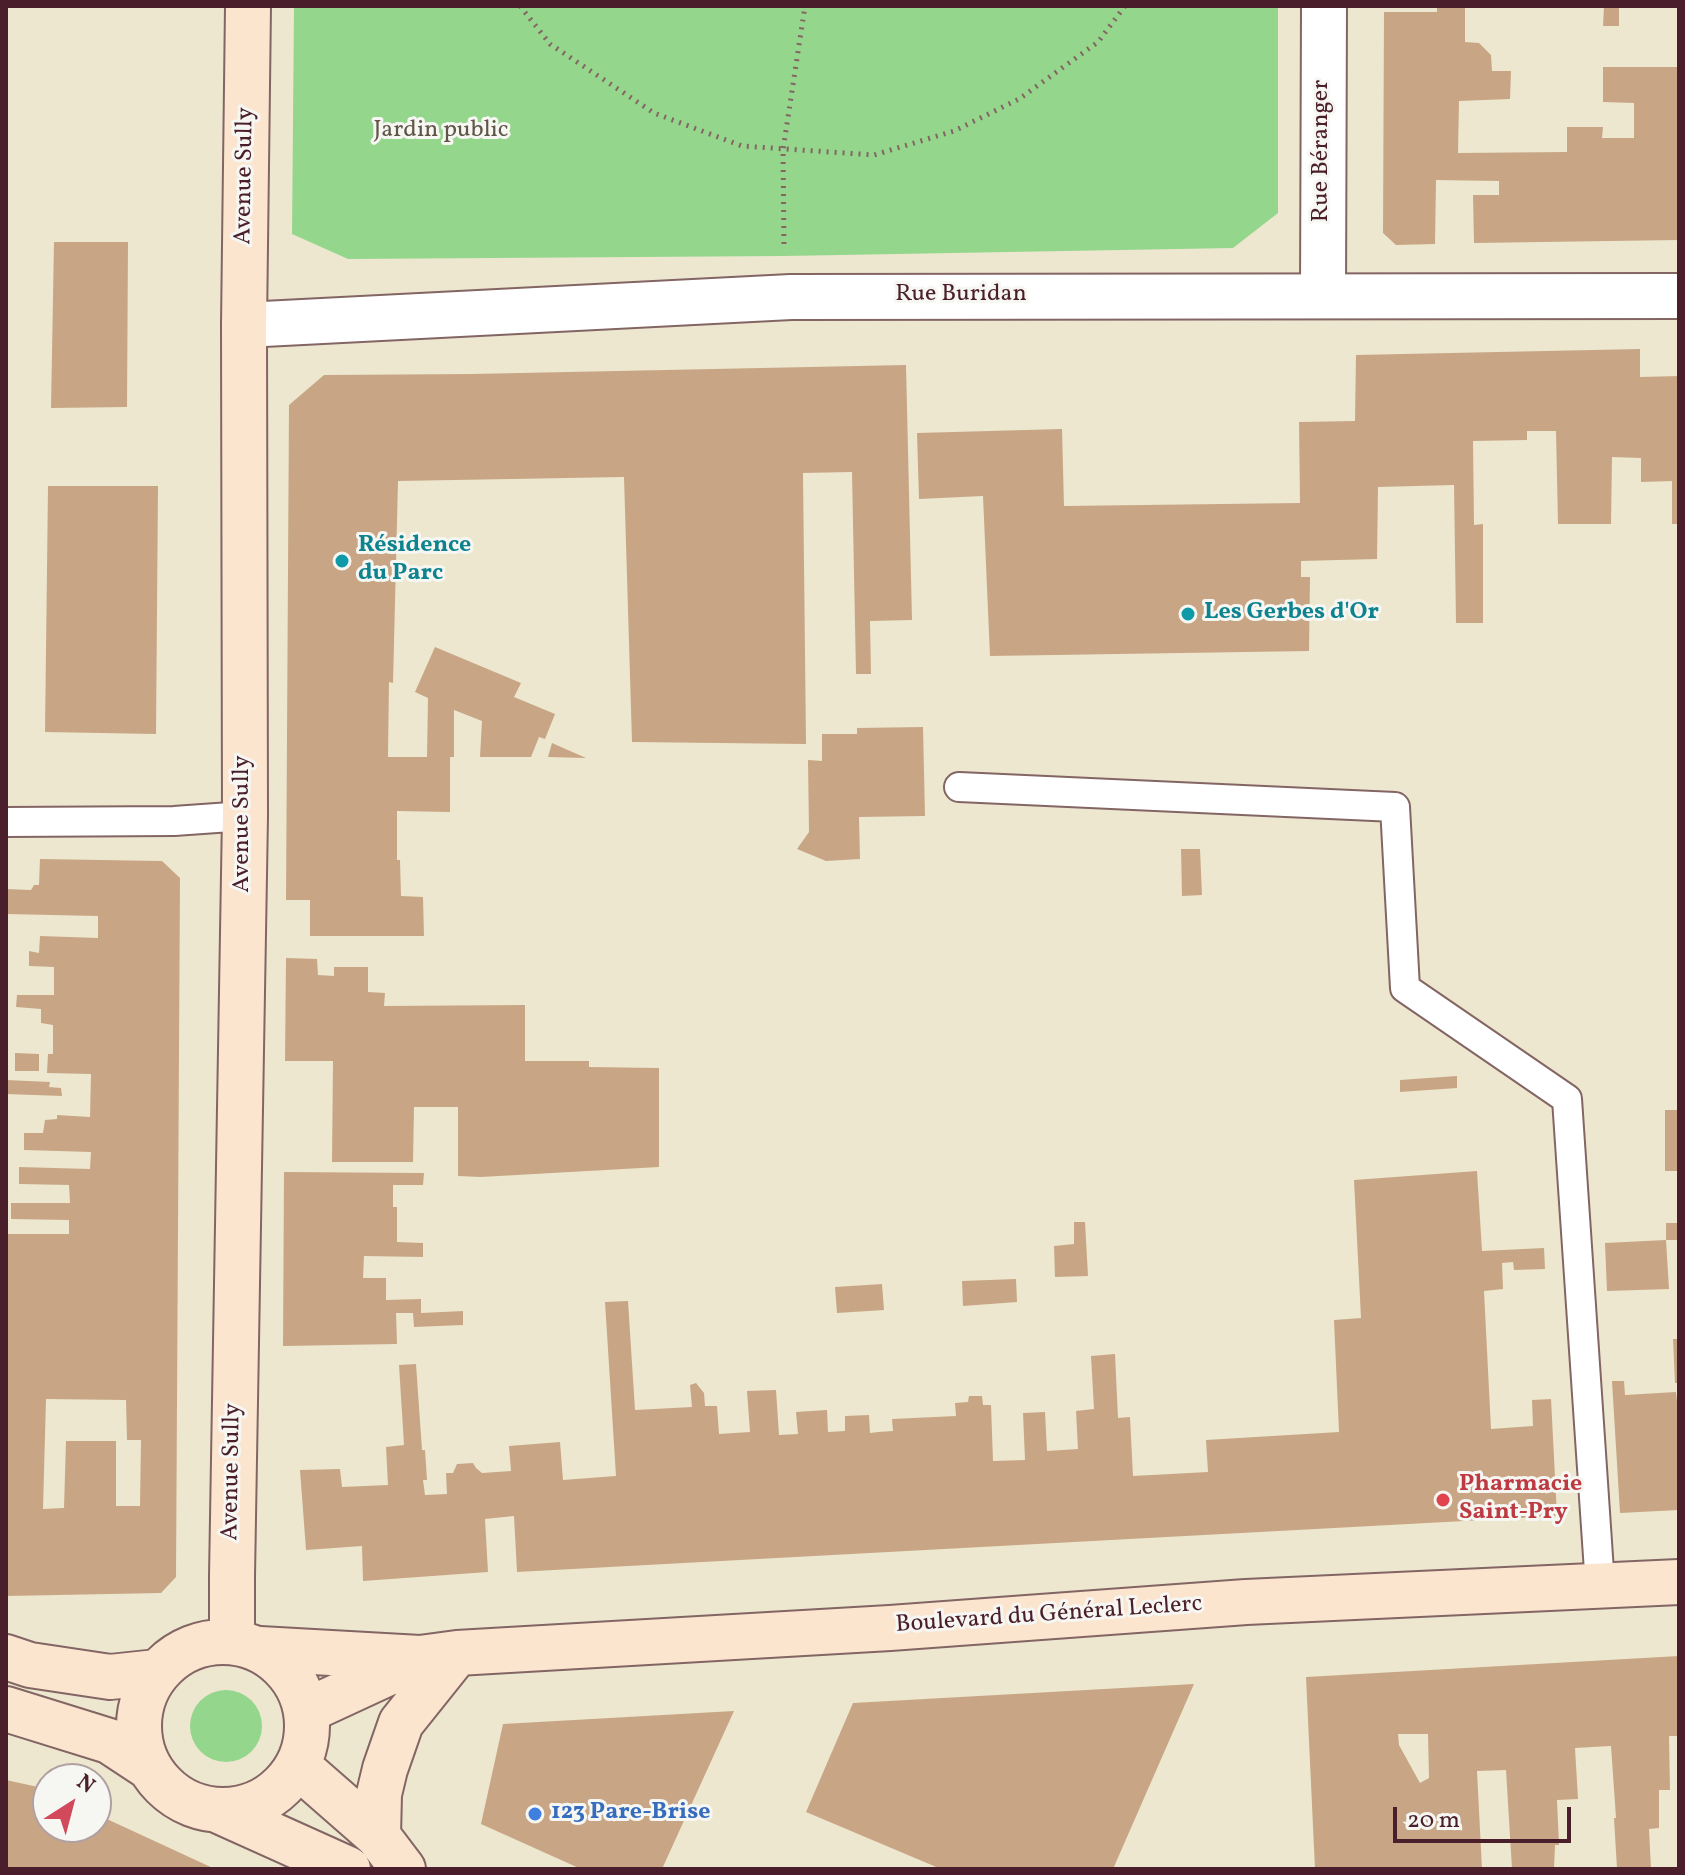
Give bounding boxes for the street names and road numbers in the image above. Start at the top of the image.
street label: Rue Béranger [1309,80,1337,222]
street label: Avenue Sully [230,107,262,245]
street label: Rue Buridan [895,282,1027,310]
street label: Avenue Sully [230,755,258,893]
street label: Avenue Sully [217,1403,249,1541]
street label: Boulevard du Général Leclerc [895,1591,1203,1641]

